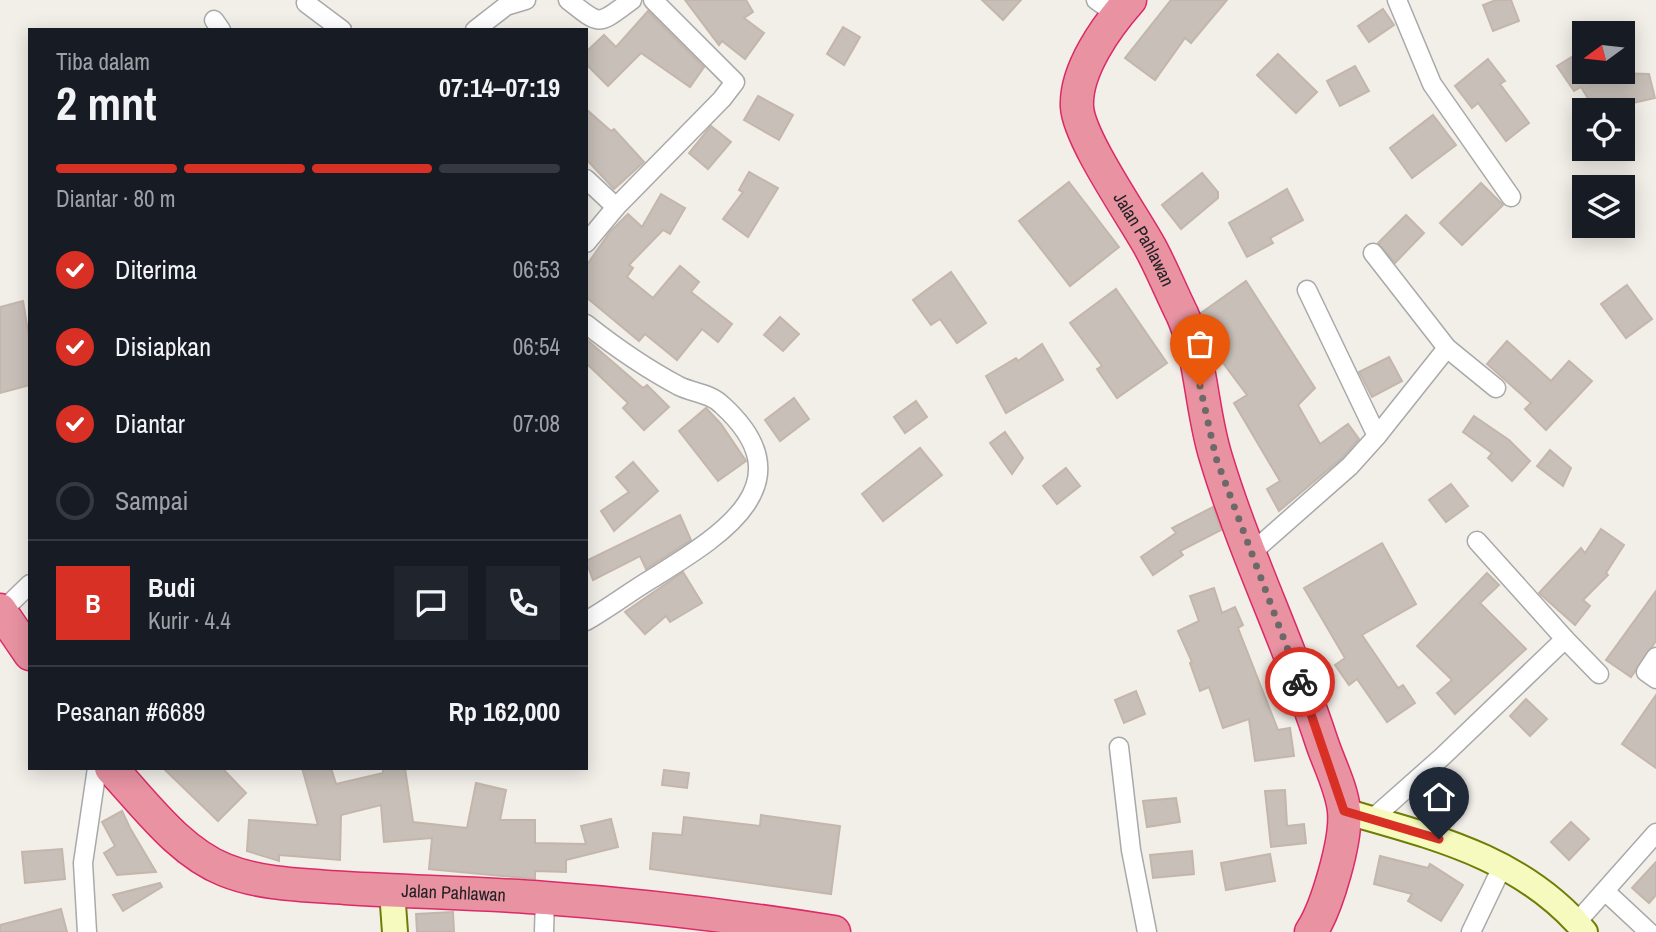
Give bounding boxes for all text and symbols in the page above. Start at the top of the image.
north arrow [1572,21,1634,84]
map controls [1572,21,1635,238]
text: Tiba dalam [56,46,150,77]
text: 07:14–07:19 [439,70,560,105]
text: 2 mnt [56,72,157,134]
button: locate [1572,98,1635,161]
button: layers [1572,175,1635,238]
text: Diantar · 80 m [56,183,176,214]
street label: Jalan Pahlawan [1108,187,1180,290]
icon: check [56,251,94,289]
text: Diterima [115,252,197,287]
text: 06:53 [513,254,560,285]
pin [1170,314,1230,386]
icon: bag [1181,325,1219,363]
icon: check [56,328,94,366]
text: Disiapkan [115,329,211,364]
text: 06:54 [513,331,560,362]
icon: check [56,405,94,443]
text: Diantar [115,406,185,441]
text: 07:08 [513,408,560,439]
text: Sampai [115,483,188,518]
button: chat [394,566,468,640]
button: phone [486,566,560,640]
text: Budi [148,570,195,605]
text: B [85,586,101,621]
text: Kurir · 4.4 [148,605,231,636]
courier [1265,647,1335,717]
icon: bike [1281,663,1319,701]
text: Pesanan #6689 [56,694,205,729]
text: Rp 162,000 [449,694,560,729]
pin [1409,767,1469,839]
icon: home [1420,778,1458,816]
street label: Jalan Pahlawan [401,878,506,907]

